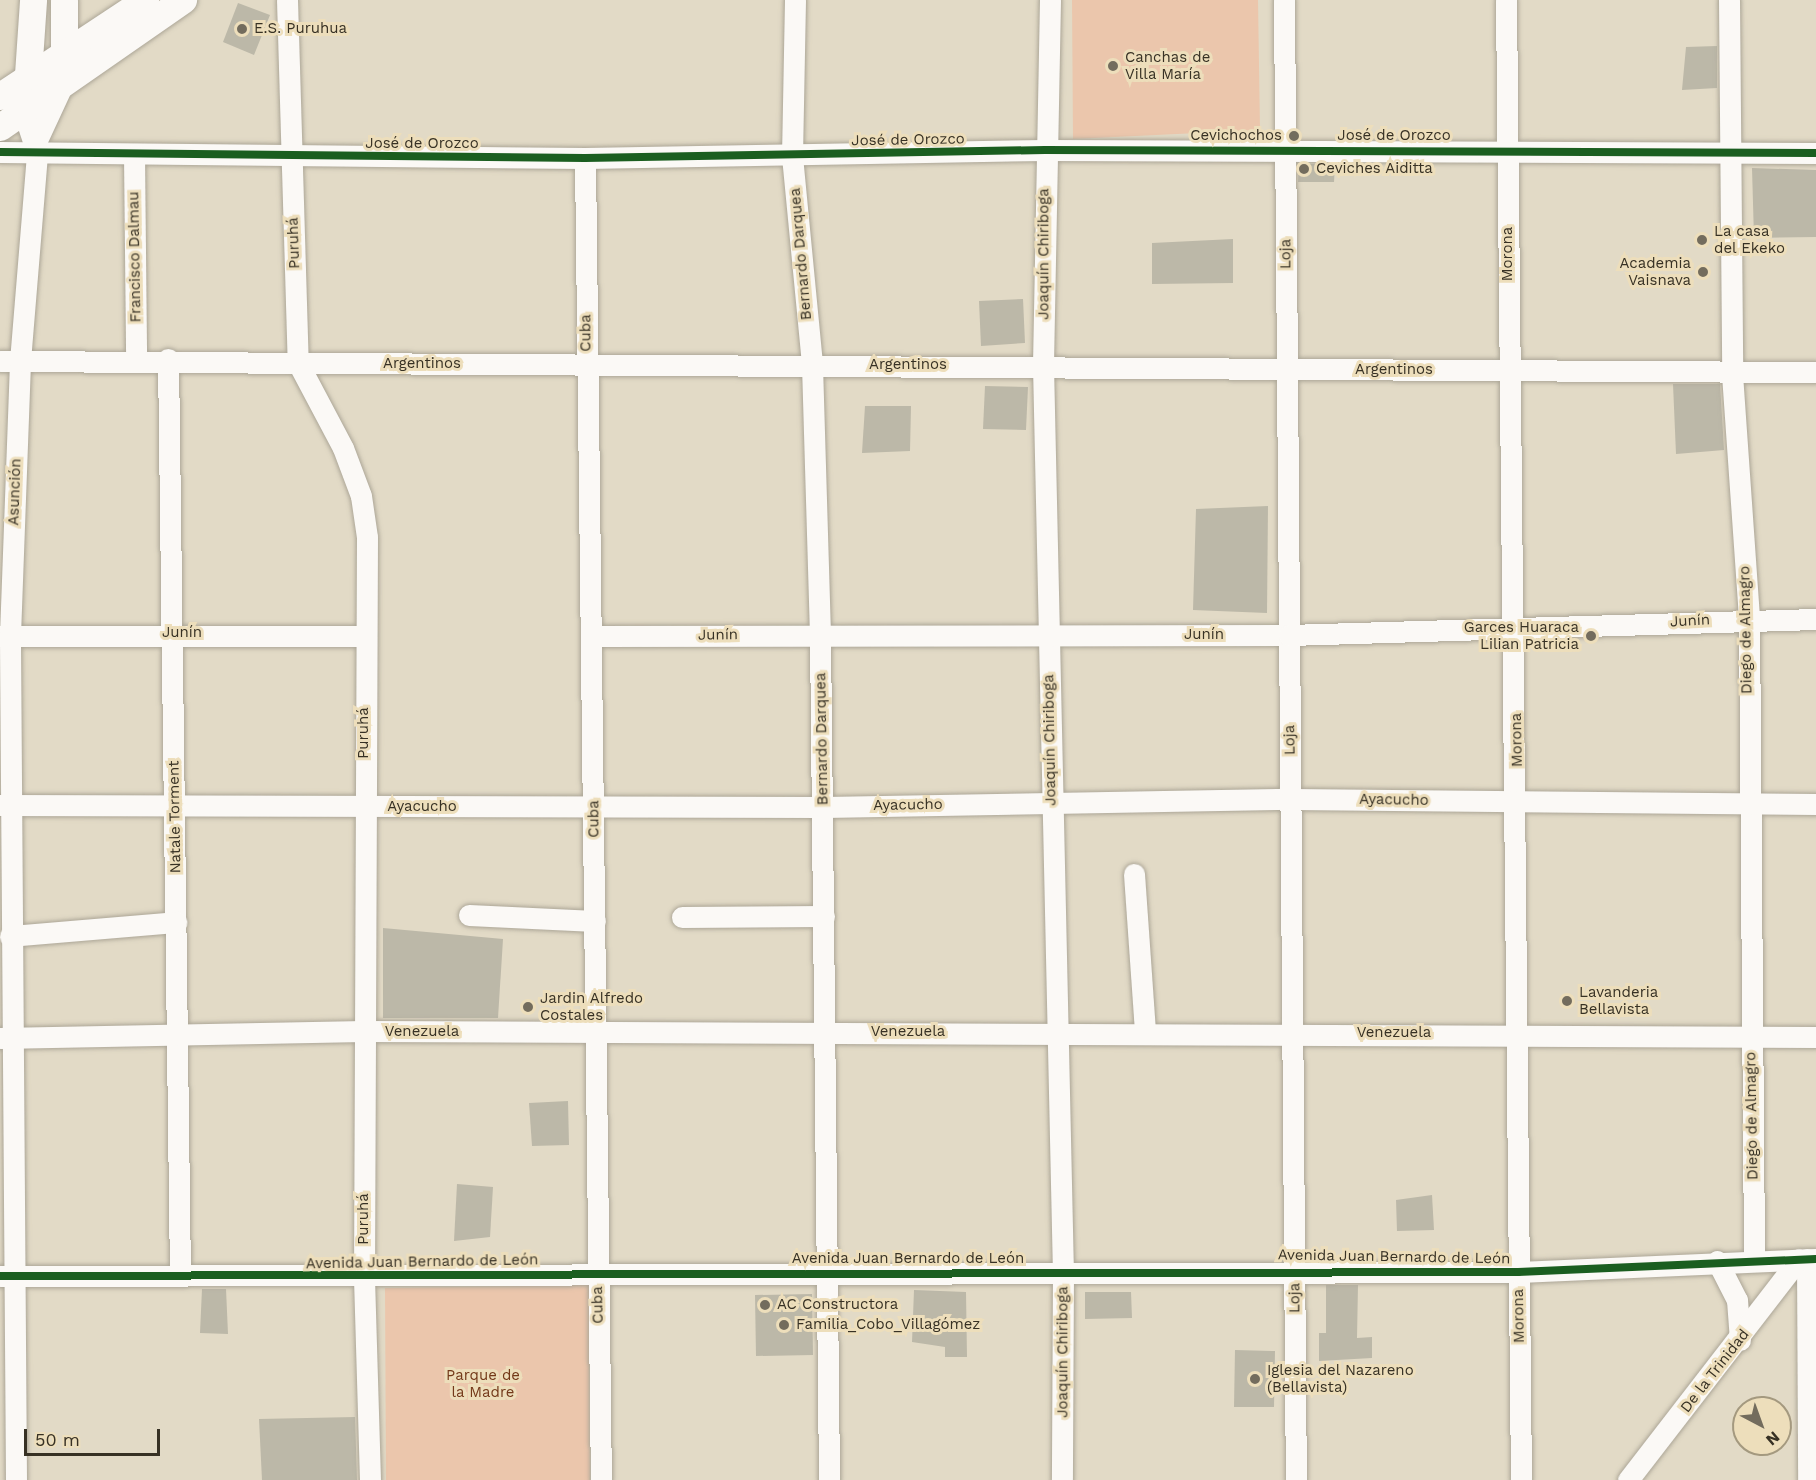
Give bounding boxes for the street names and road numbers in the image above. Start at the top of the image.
street label: José de Orozco [1337,127,1451,145]
street label: José de Orozco [851,130,965,150]
street label: José de Orozco [365,135,479,153]
street label: Bernardo Darquea [786,187,816,321]
street label: Joaquín Chiriboga [1035,188,1053,320]
street label: Francisco Dalmau [125,191,145,323]
street label: Puruhá [284,217,304,269]
street label: Morona [1499,227,1517,281]
street label: Loja [1277,239,1295,269]
street label: Cuba [577,314,595,352]
street label: Argentinos [383,355,461,373]
street label: Argentinos [869,356,947,374]
street label: Argentinos [1355,361,1433,379]
street label: Asunción [5,458,25,526]
street label: Diego de Almagro [1736,565,1756,695]
street label: Junín [1669,611,1711,631]
street label: Junín [162,624,202,642]
street label: Junín [698,626,738,644]
street label: Junín [1184,626,1224,644]
street label: Bernardo Darquea [812,672,832,806]
street label: Joaquín Chiriboga [1040,674,1060,806]
street label: Puruhá [355,707,373,759]
street label: Morona [1508,713,1526,767]
street label: Loja [1281,725,1299,755]
street label: Natale Torment [165,760,185,874]
street label: Ayacucho [1359,790,1429,810]
street label: Ayacucho [873,795,943,815]
street label: Ayacucho [387,798,457,816]
street label: Cuba [585,800,603,838]
street label: Venezuela [385,1023,459,1041]
street label: Venezuela [871,1023,945,1041]
street label: Venezuela [1357,1024,1431,1042]
street label: Diego de Almagro [1742,1051,1762,1181]
street label: Puruhá [355,1193,373,1245]
street label: Avenida Juan Bernardo de León [1277,1246,1511,1268]
street label: Avenida Juan Bernardo de León [791,1250,1025,1268]
street label: Avenida Juan Bernardo de León [305,1251,539,1273]
street label: Loja [1286,1283,1304,1313]
street label: Cuba [589,1286,607,1324]
street label: Joaquín Chiriboga [1054,1286,1072,1418]
street label: Morona [1510,1289,1528,1343]
street label: De la Trinidad [1677,1325,1753,1417]

